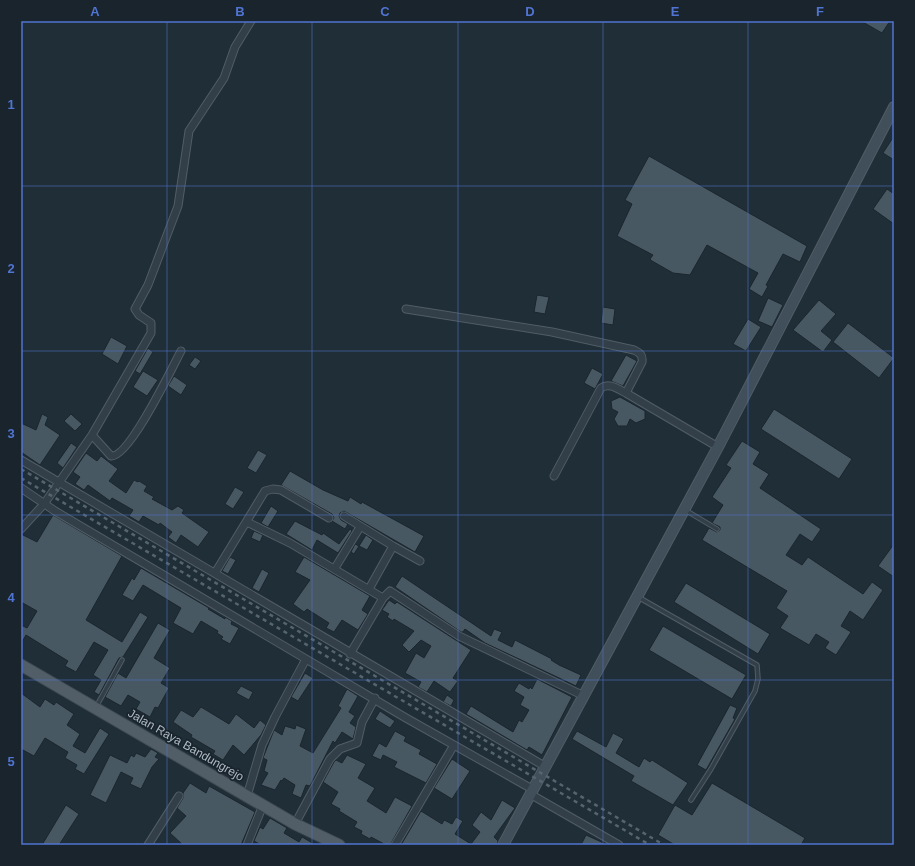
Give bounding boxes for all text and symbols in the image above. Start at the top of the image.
text: A [90,4,100,19]
text: B [235,4,245,19]
text: C [380,4,390,19]
text: D [525,4,535,19]
text: E [671,4,680,19]
text: F [816,4,824,19]
text: 1 [7,97,15,112]
text: 2 [7,261,15,276]
text: 3 [7,426,15,441]
text: 4 [7,590,15,605]
street label: Jalan Raya Bandungrejo [126,706,247,784]
text: 5 [7,754,15,769]

